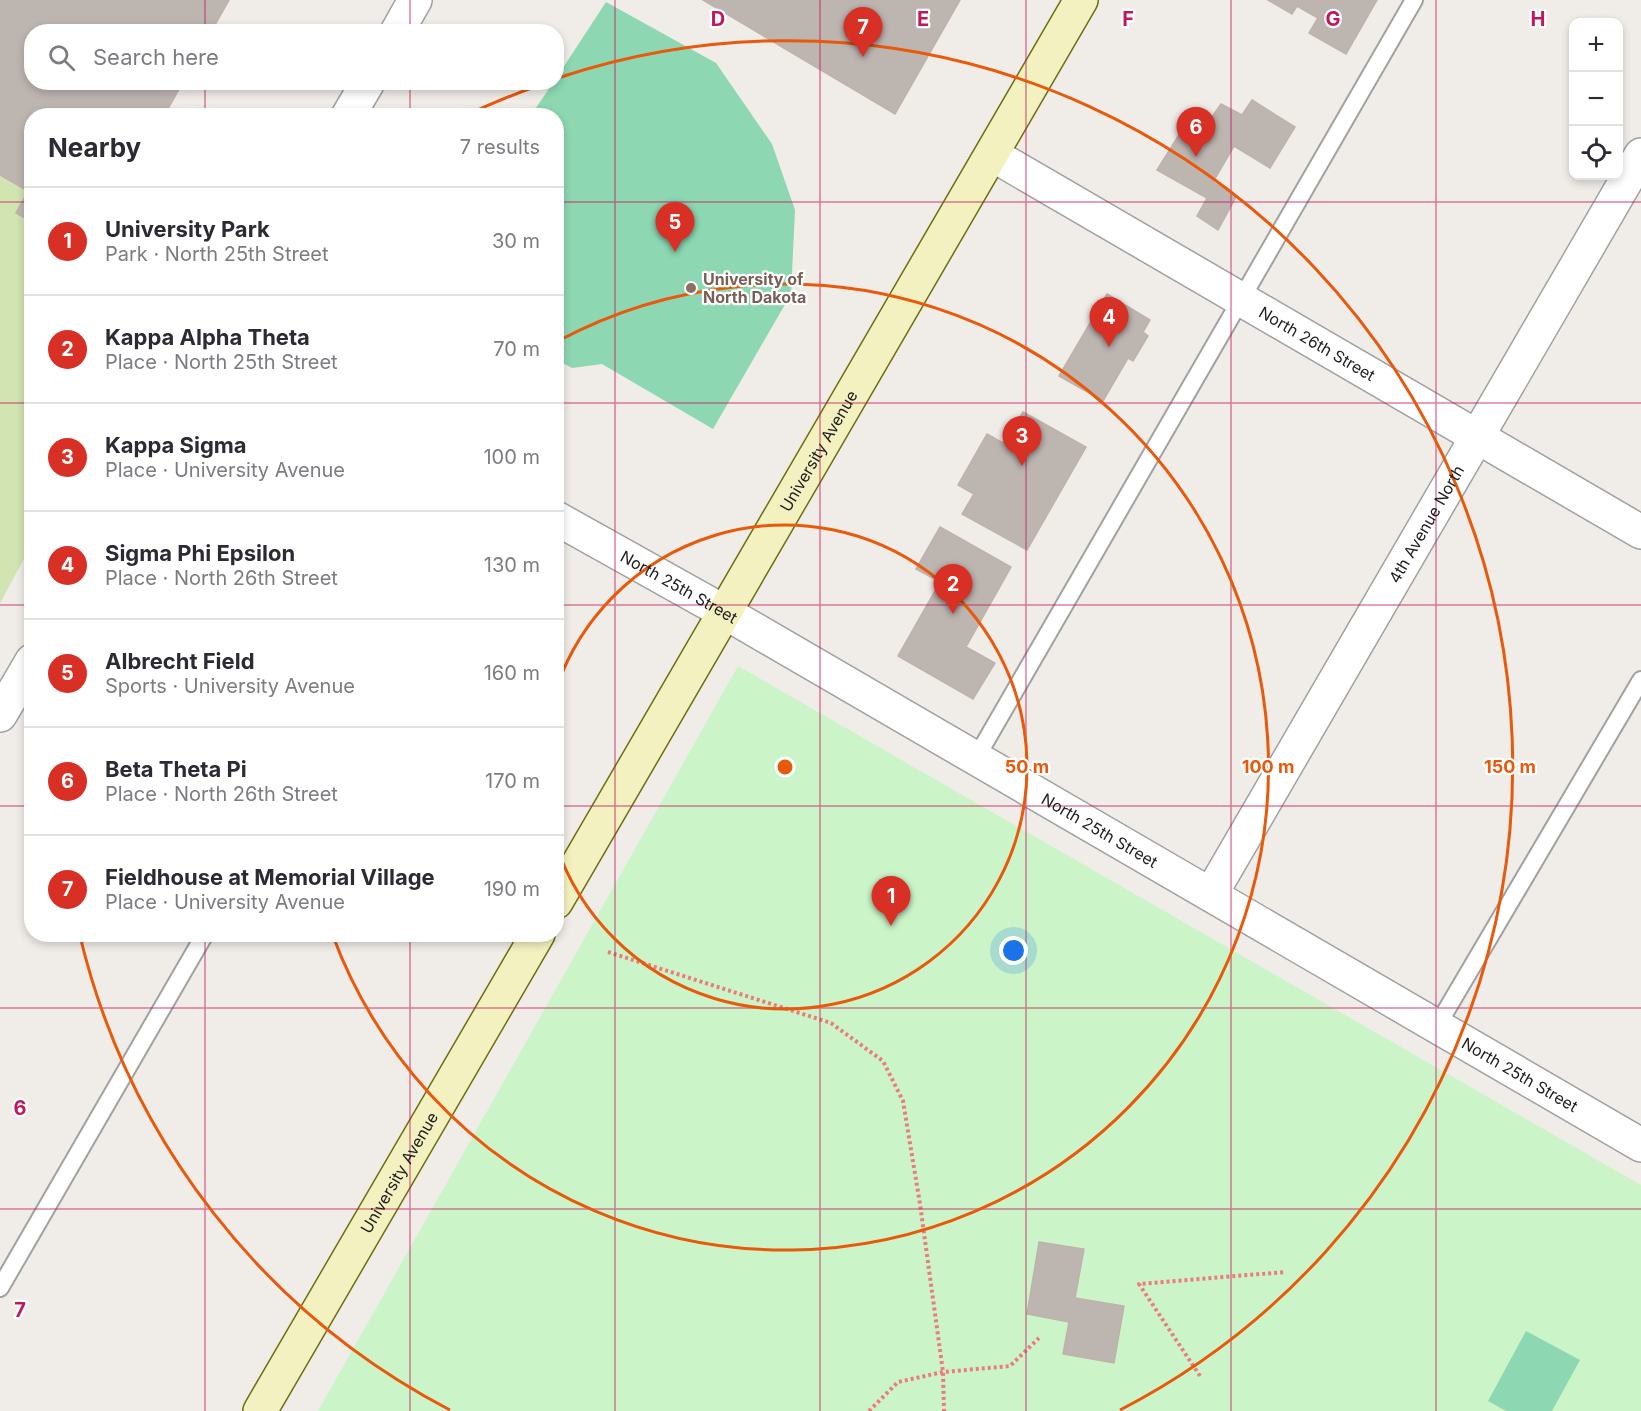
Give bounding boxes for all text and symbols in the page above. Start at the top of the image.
text: D [711,7,725,31]
text: E [917,7,929,31]
text: F [1122,7,1134,31]
text: G [1325,7,1341,31]
text: H [1531,7,1545,31]
pin: 7 [844,8,882,57]
map controls [1569,18,1623,180]
button: + [1569,18,1623,72]
search box [24,24,564,90]
icon: search [45,41,78,74]
text: Search here [93,44,219,70]
button: − [1569,72,1623,126]
pin: 6 [1176,108,1216,157]
button: locate [1569,126,1623,180]
text: Nearby [48,132,141,163]
text: 7 results [460,135,540,159]
pin: 5 [656,202,694,252]
text: University Park [105,216,270,242]
text: 1 [63,229,72,253]
text: 30 m [492,229,540,253]
text: Park · North 25th Street [105,242,329,266]
place label: University of North Dakota [703,269,806,307]
marker: University of North Dakota [684,281,698,295]
pin: 4 [1090,298,1128,347]
street label: North 26th Street [1255,302,1379,385]
text: Kappa Alpha Theta [105,324,310,350]
text: 2 [61,337,74,361]
text: 70 m [493,337,540,361]
text: Place · North 25th Street [105,350,338,374]
street label: University Avenue [776,387,862,515]
pin: 3 [1002,416,1042,466]
text: Kappa Sigma [105,432,247,458]
text: 3 [61,445,74,469]
text: 100 m [483,445,540,469]
text: Place · University Avenue [105,458,345,482]
street label: 4th Avenue North [1384,462,1468,587]
text: Sigma Phi Epsilon [105,540,295,566]
street label: North 25th Street [617,546,741,628]
text: 4 [61,553,74,577]
text: 130 m [484,553,540,577]
pin: 2 [934,564,972,614]
text: Place · North 26th Street [105,566,338,590]
text: Albrecht Field [105,648,255,674]
text: 5 [61,661,74,685]
text: 160 m [484,661,540,685]
text: Sports · University Avenue [105,674,355,698]
text: Beta Theta Pi [105,756,247,782]
text: 50 m [1005,756,1049,777]
text: 100 m [1242,756,1294,777]
text: 150 m [1484,756,1536,777]
centre of rings [775,757,795,777]
text: 6 [61,769,74,793]
text: 170 m [485,769,540,793]
text: Place · North 26th Street [105,782,338,806]
street label: North 25th Street [1038,789,1161,872]
text: Fieldhouse at Memorial Village [105,864,435,890]
pin: 1 [872,876,910,926]
text: 7 [62,877,73,901]
text: 190 m [484,877,540,901]
text: Place · University Avenue [105,890,345,914]
your location [999,936,1028,965]
street label: North 25th Street [1458,1033,1581,1116]
text: 6 [14,1096,27,1120]
street label: University Avenue [356,1108,442,1237]
text: 7 [14,1298,26,1322]

